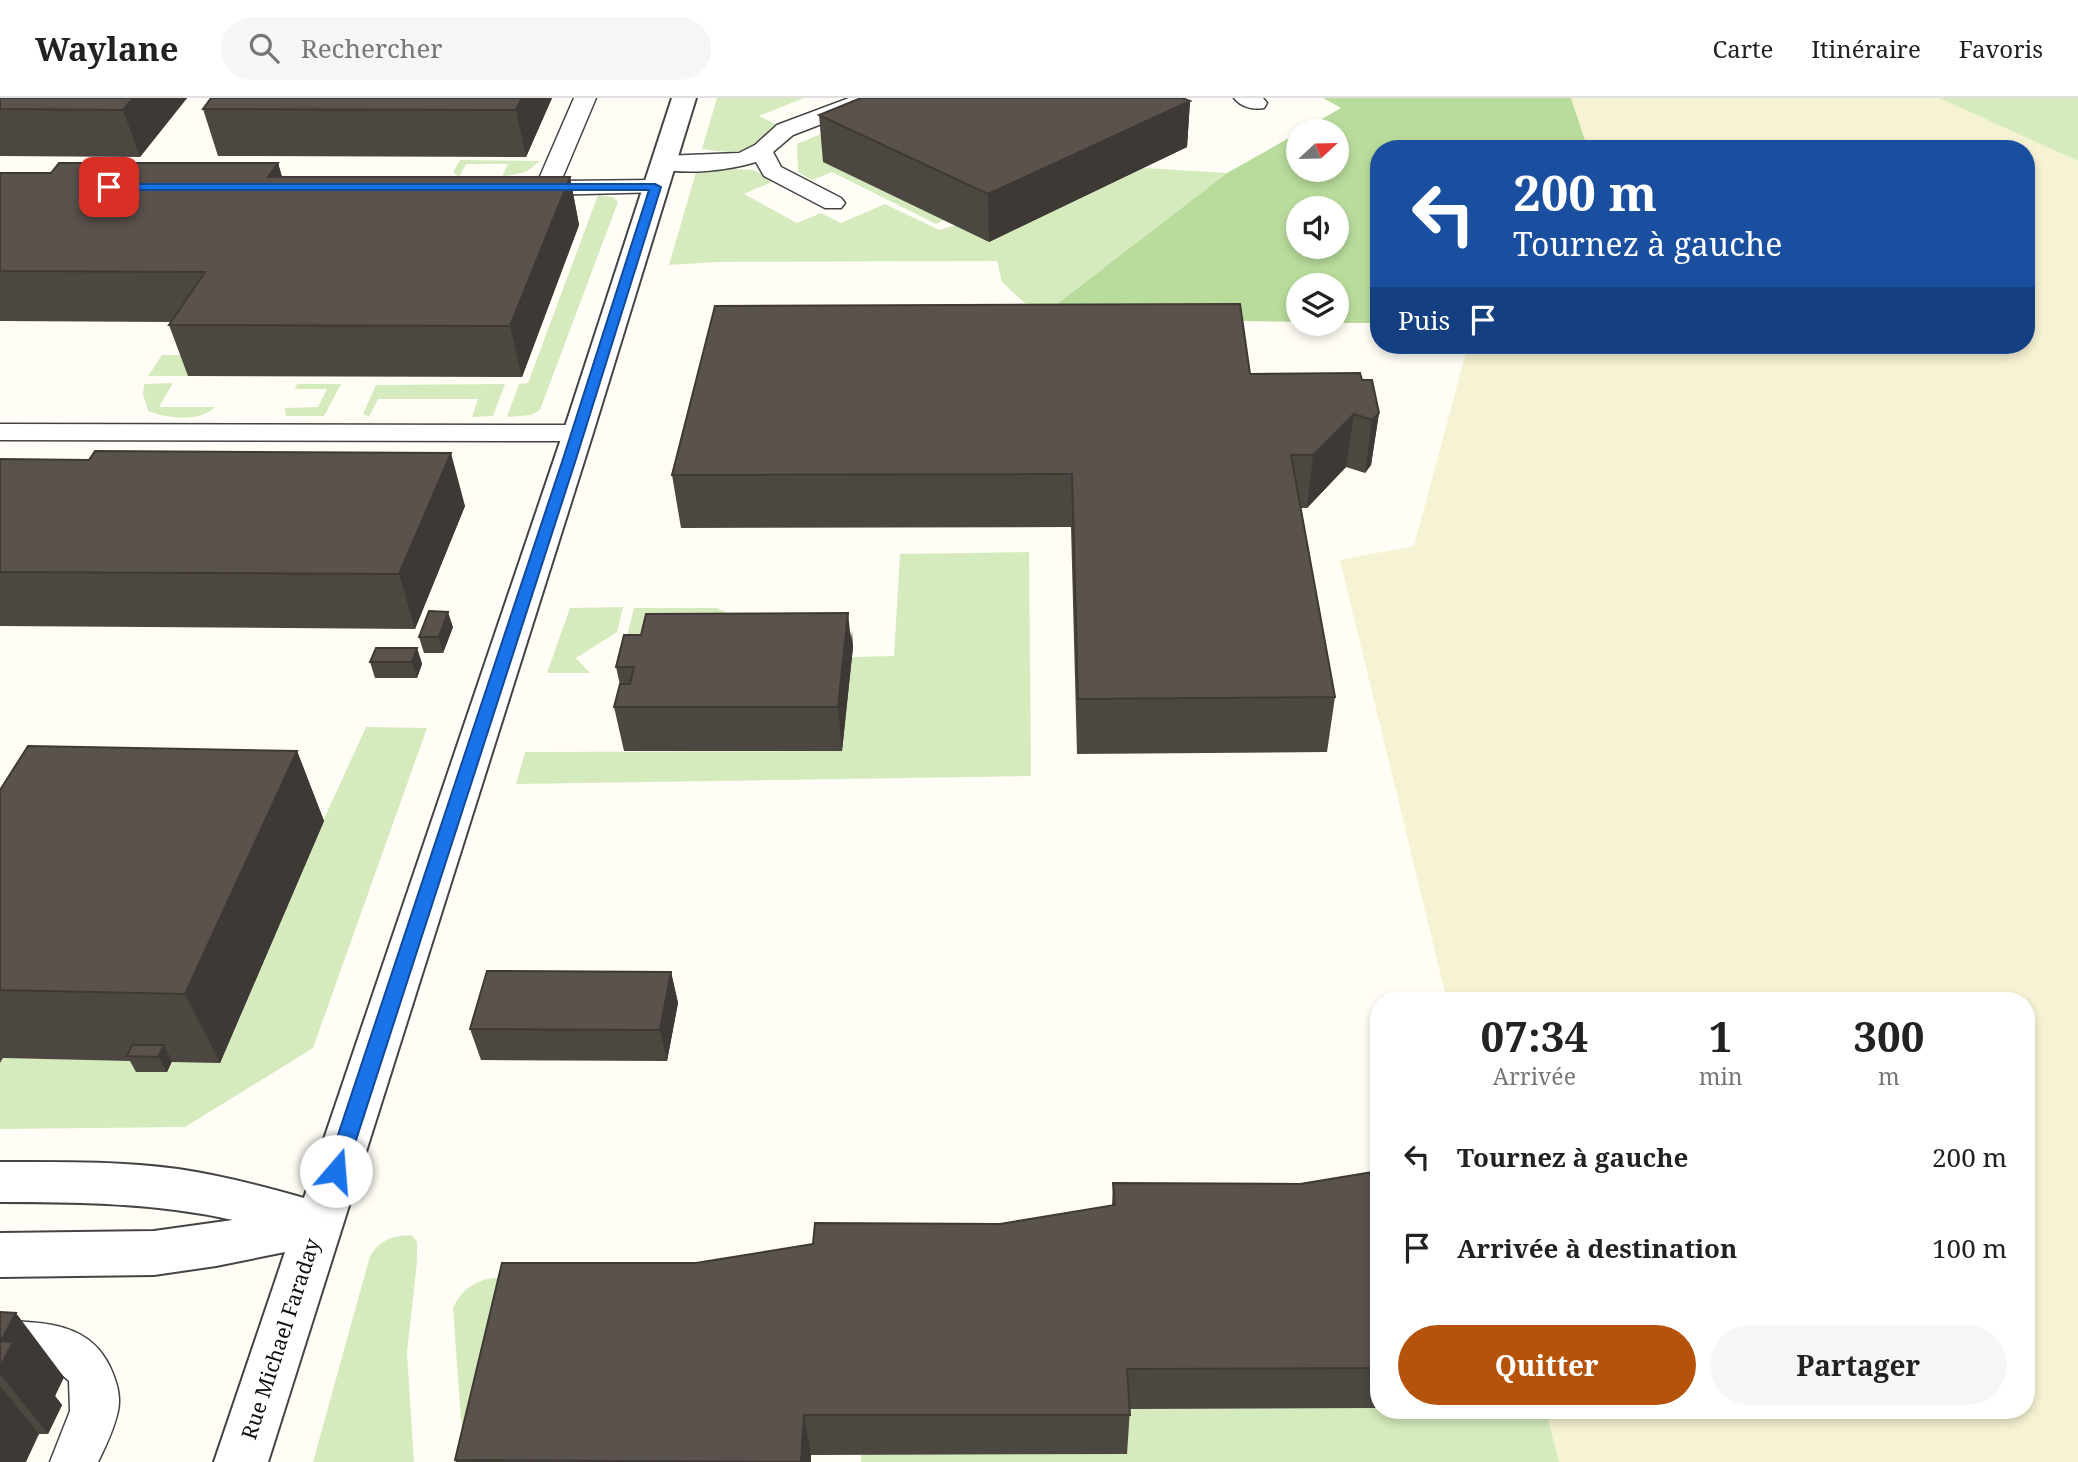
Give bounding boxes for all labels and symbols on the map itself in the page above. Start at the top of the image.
north arrow [1286,119,1349,182]
pin [79,157,139,217]
position arrow [299,1134,373,1208]
street label: Rue Michael Faraday [234,1234,326,1443]

